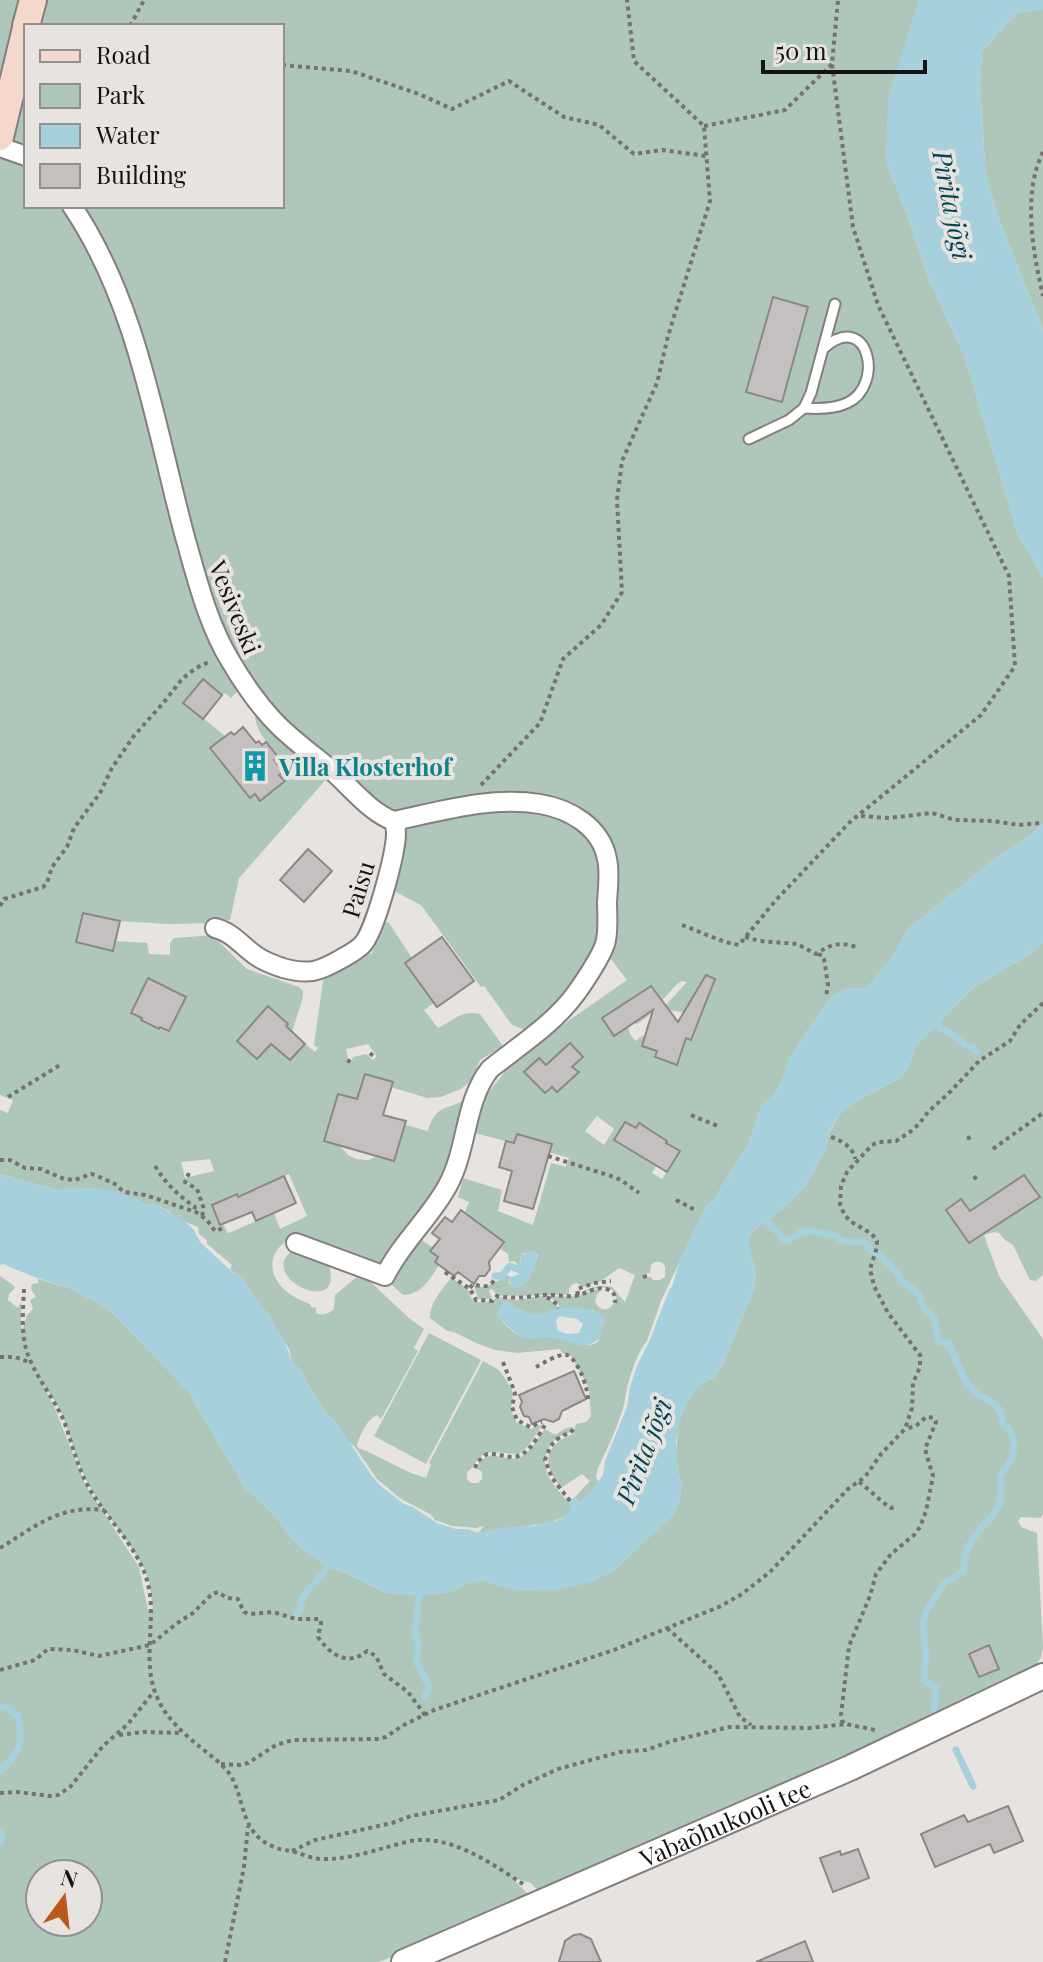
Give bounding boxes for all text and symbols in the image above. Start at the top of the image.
legend [24,24,284,208]
scale bar [763,24,925,74]
text: 50 m [775,34,827,66]
text: Road [96,38,151,70]
text: Park [96,78,146,110]
text: Water [95,118,160,150]
water label: Pirita jõgi [925,146,981,264]
text: Building [96,158,187,190]
street label: Vesiveski [202,555,269,659]
building icon: Villa Klosterhof [238,749,272,783]
place label: Villa Klosterhof [278,750,454,782]
street label: Paisu [333,857,381,921]
water label: Pirita jõgi [607,1392,680,1510]
street label: Vabaõhukooli tee [634,1771,815,1874]
north arrow [24,1858,104,1938]
text: N [58,1861,81,1894]

